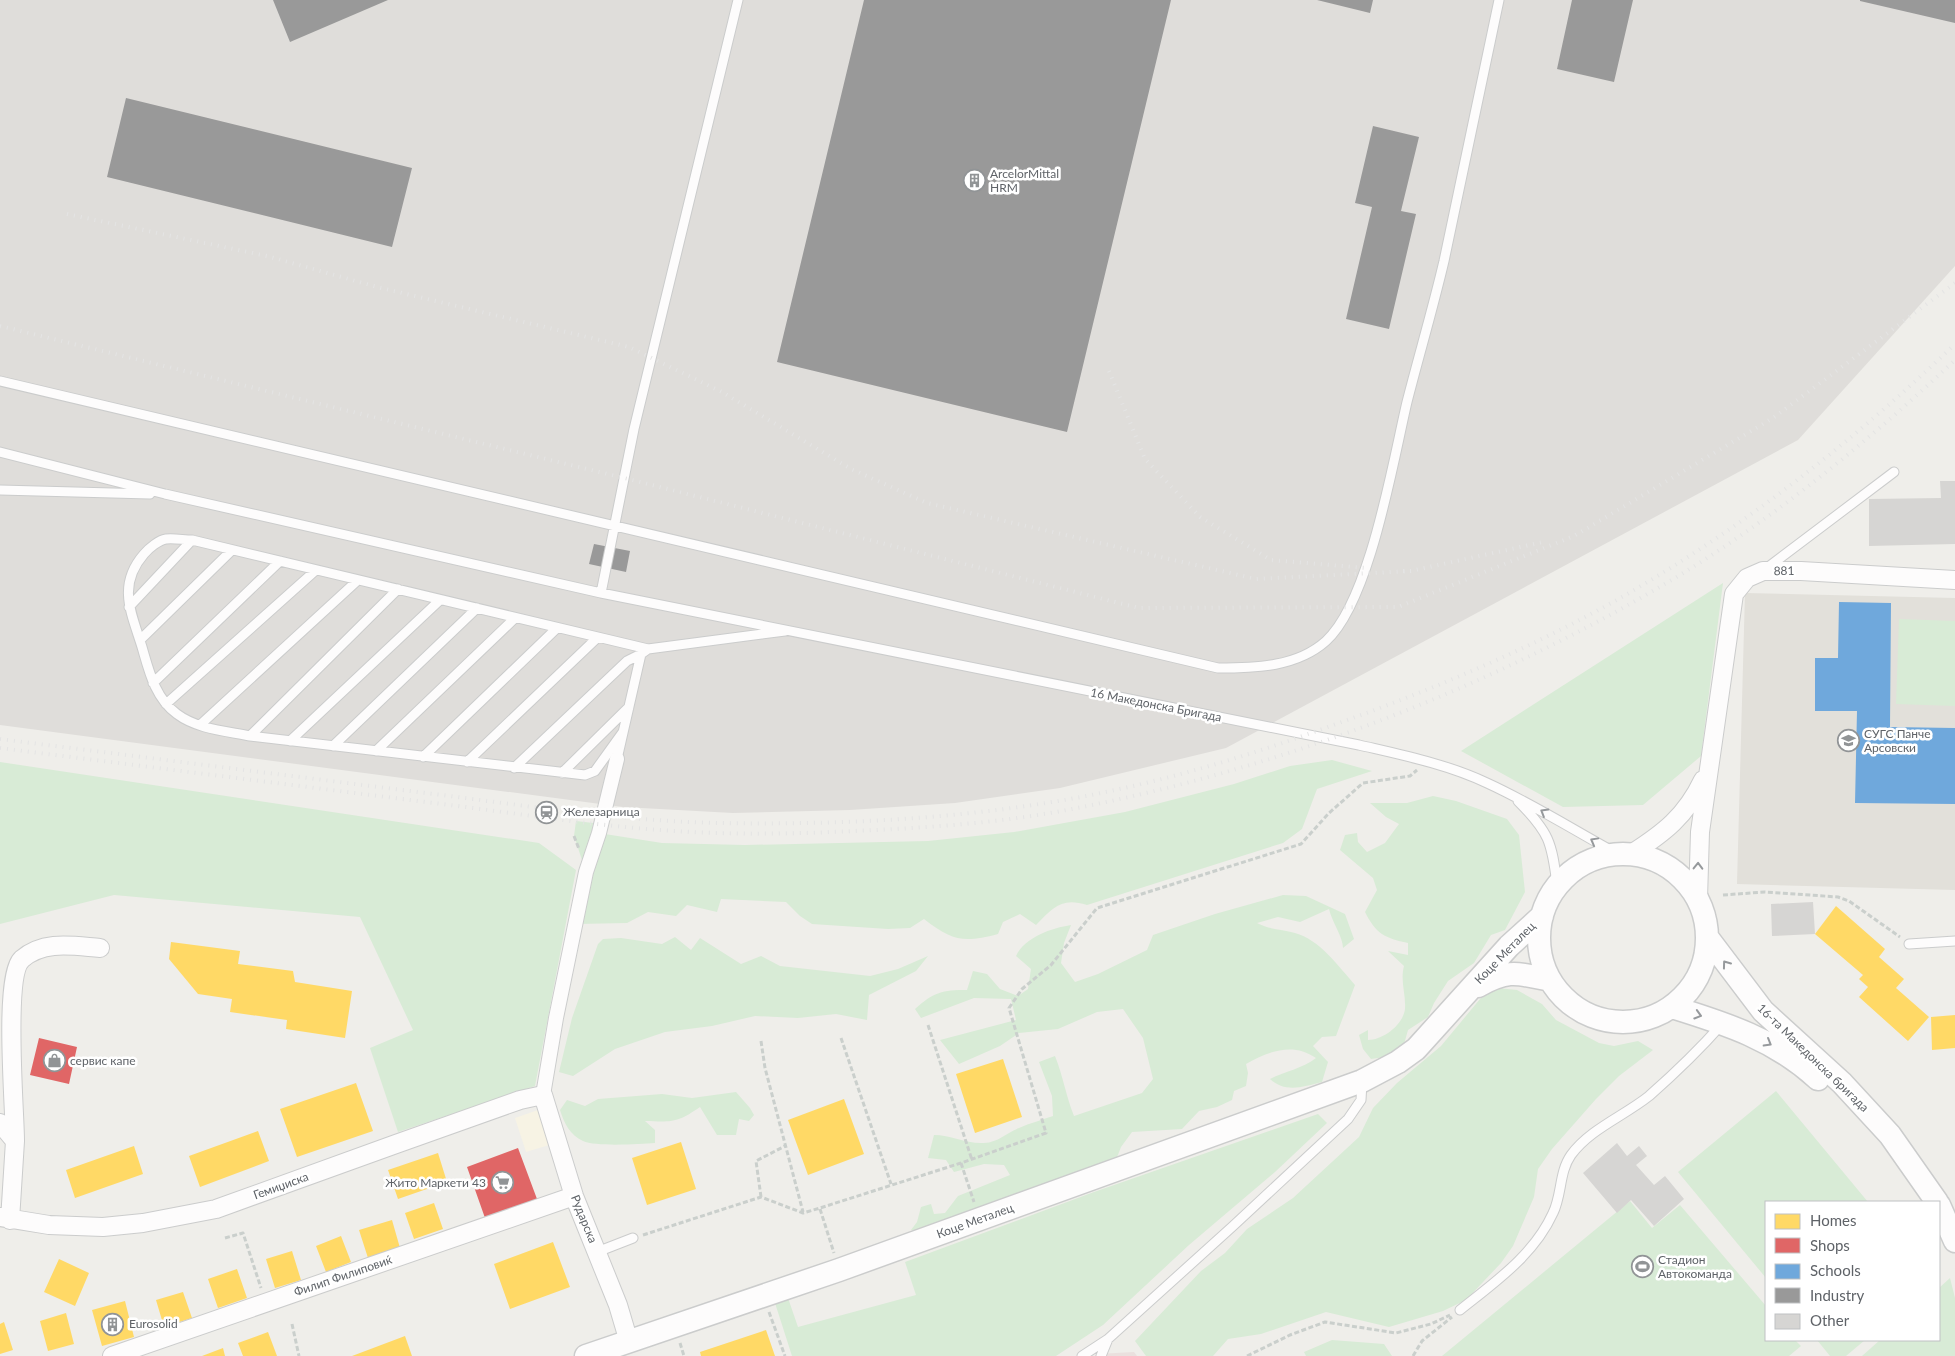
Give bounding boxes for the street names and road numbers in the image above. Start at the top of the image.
street label: 881 [1773,563,1795,578]
street label: 16 Македонска Бригада [1089,684,1223,725]
street label: Коце Металец [1471,918,1539,987]
street label: 16-та Македонска бригада [1755,1000,1872,1115]
street label: Гемиџиска [251,1169,311,1202]
street label: Рударска [568,1192,601,1245]
street label: Коце Металец [934,1199,1016,1241]
street label: Филип Филиповиќ [292,1251,395,1299]

